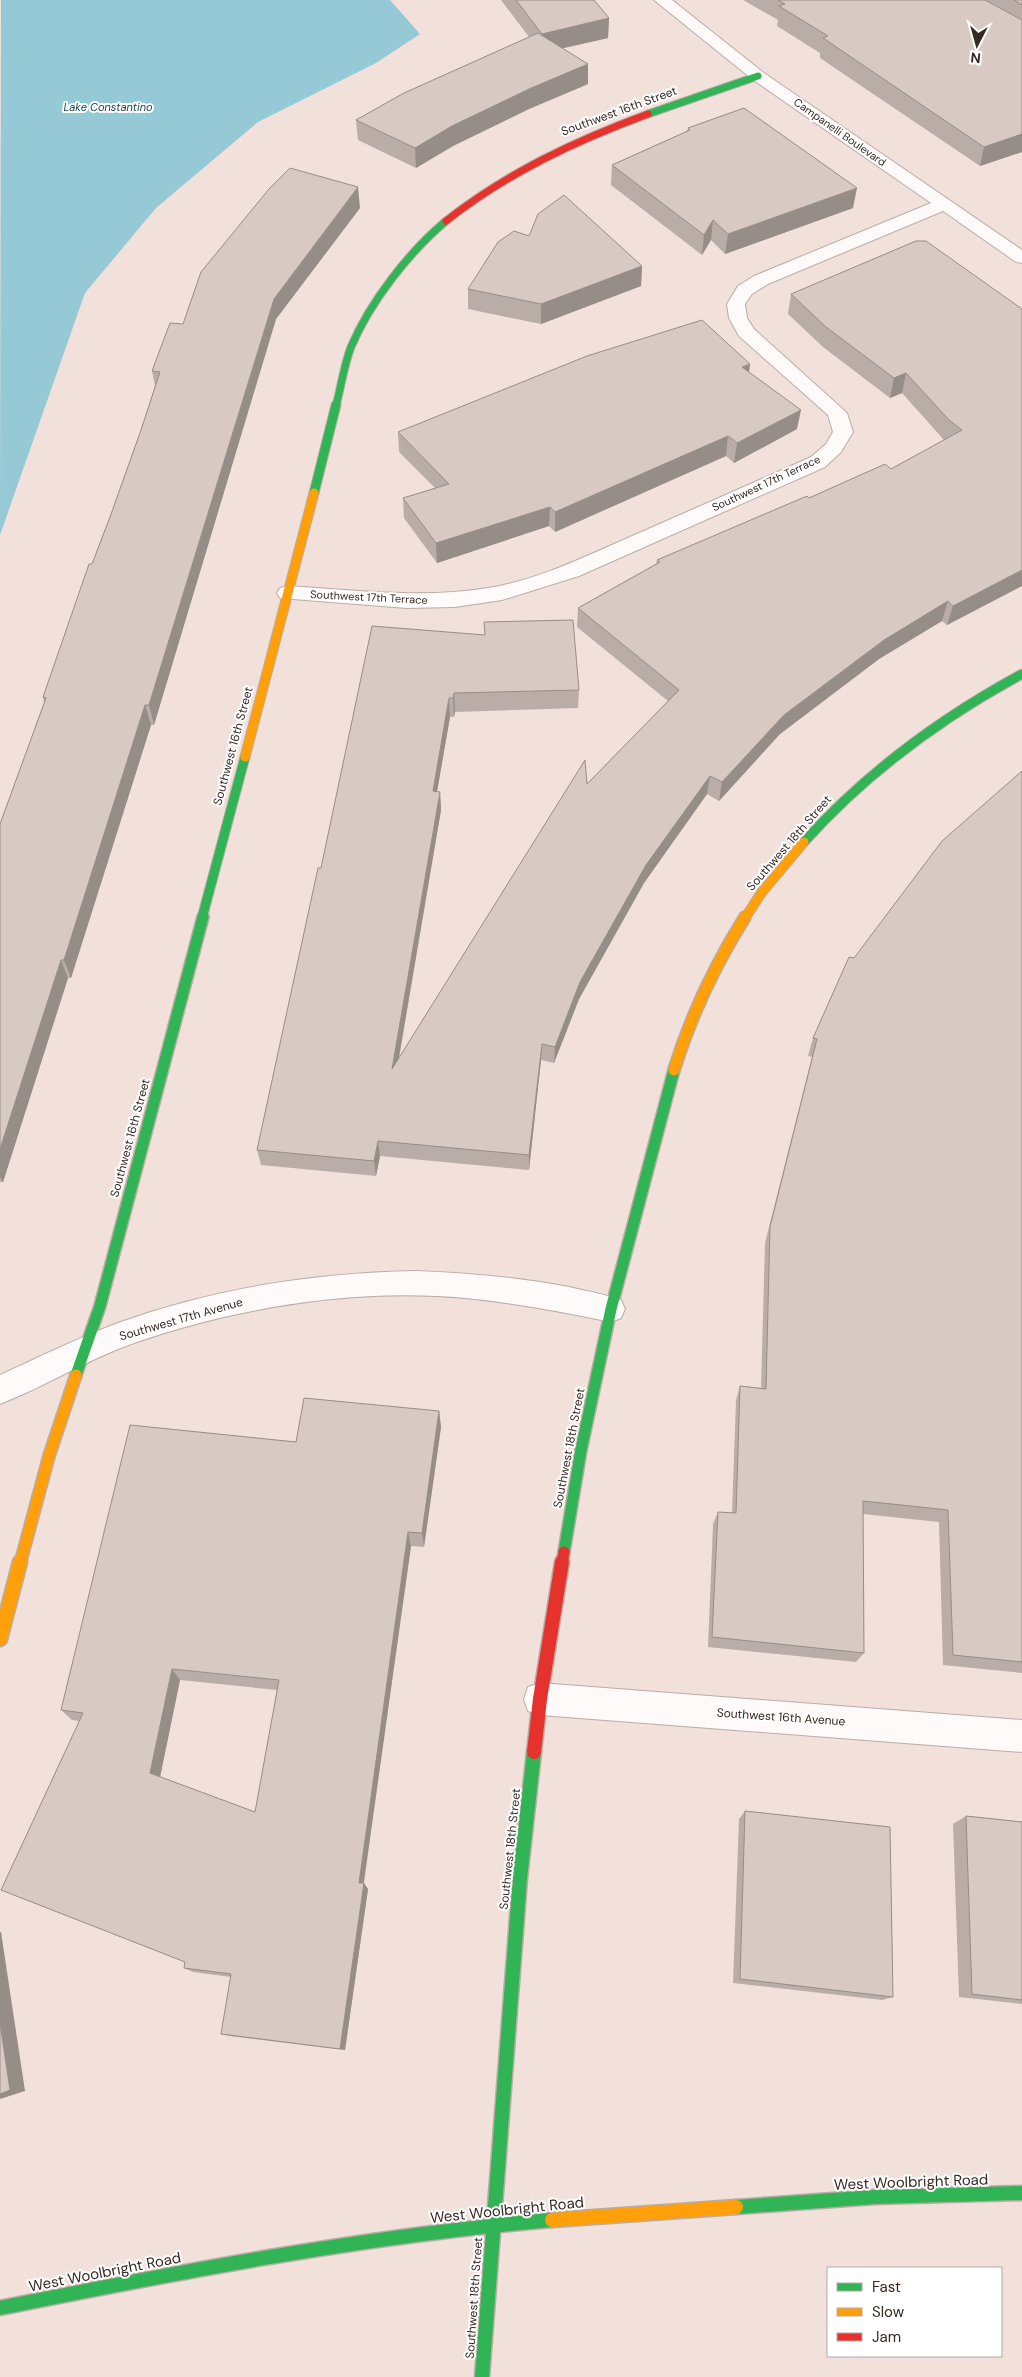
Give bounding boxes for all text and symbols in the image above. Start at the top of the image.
north arrow [952,20,1002,70]
text: N [970,48,982,67]
street label: Southwest 16th Street [559,83,679,139]
street label: Campanelli Boulevard [791,95,889,169]
water label: Lake Constantino [63,100,153,114]
street label: Southwest 17th Terrace [710,452,822,514]
street label: Southwest 17th Terrace [310,587,428,607]
street label: Southwest 16th Street [209,685,257,807]
street label: Southwest 18th Street [743,792,835,894]
street label: Southwest 16th Street [106,1077,154,1199]
street label: Southwest 17th Avenue [117,1294,245,1344]
street label: Southwest 18th Street [550,1386,589,1509]
street label: Southwest 16th Avenue [716,1705,846,1729]
street label: Southwest 18th Street [496,1787,524,1910]
street label: West Woolbright Road [833,2169,989,2195]
street label: West Woolbright Road [429,2192,585,2228]
street label: Southwest 18th Street [462,2236,486,2359]
street label: West Woolbright Road [27,2247,183,2297]
legend [827,2267,1002,2357]
text: Fast [872,2277,901,2297]
text: Slow [872,2302,905,2322]
text: Jam [872,2327,901,2347]

